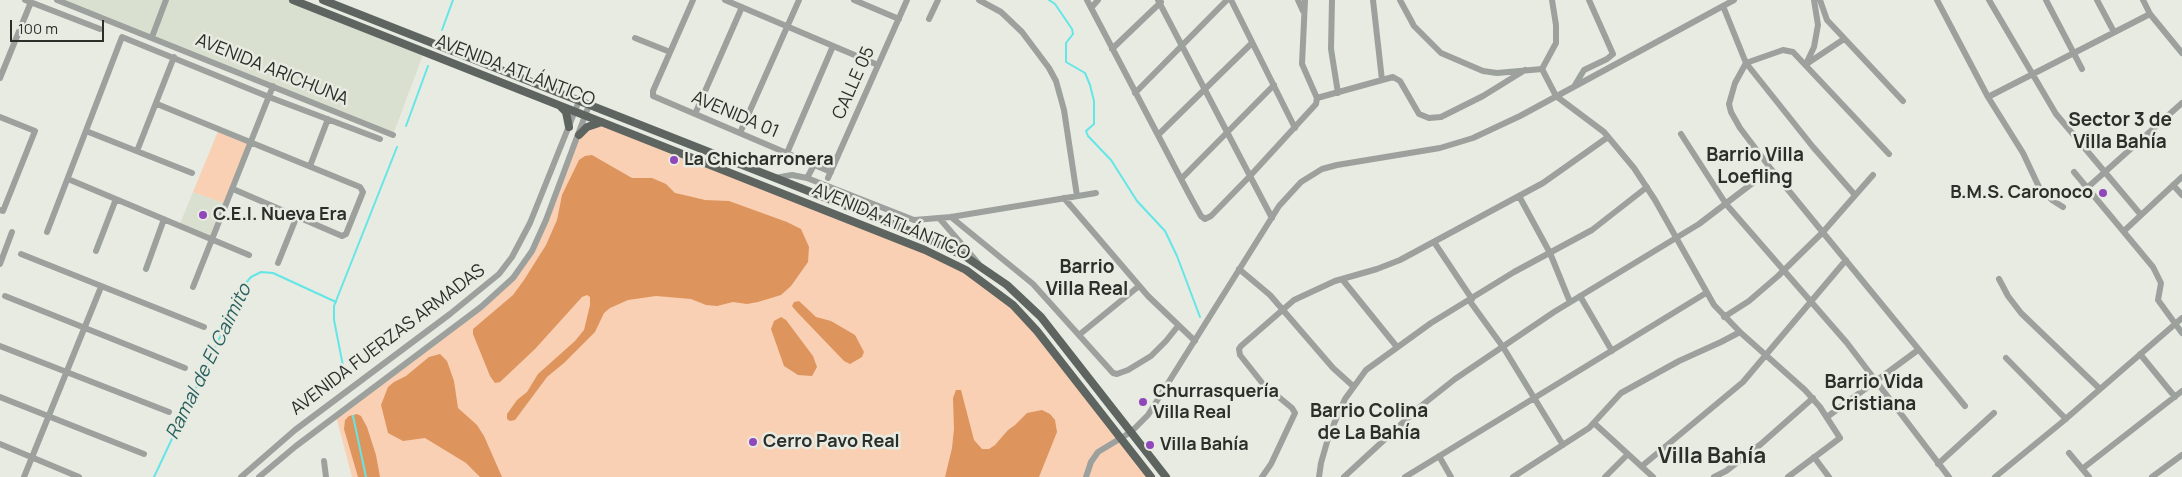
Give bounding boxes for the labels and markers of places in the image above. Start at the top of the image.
place label: La Chicharronera [684,149,834,171]
marker: La Chicharronera [668,154,680,166]
place label: B.M.S. Caronoco [1950,182,2093,204]
marker: B.M.S. Caronoco [2097,187,2109,199]
place label: C.E.I. Nueva Era [213,204,347,226]
marker: C.E.I. Nueva Era [197,209,209,221]
place label: Churrasquería Villa Real [1153,381,1279,424]
marker: Churrasquería Villa Real [1137,396,1149,408]
place label: Cerro Pavo Real [763,431,900,453]
place label: Villa Bahía [1160,434,1249,456]
marker: Cerro Pavo Real [747,436,759,448]
marker: Villa Bahía [1144,439,1156,451]

